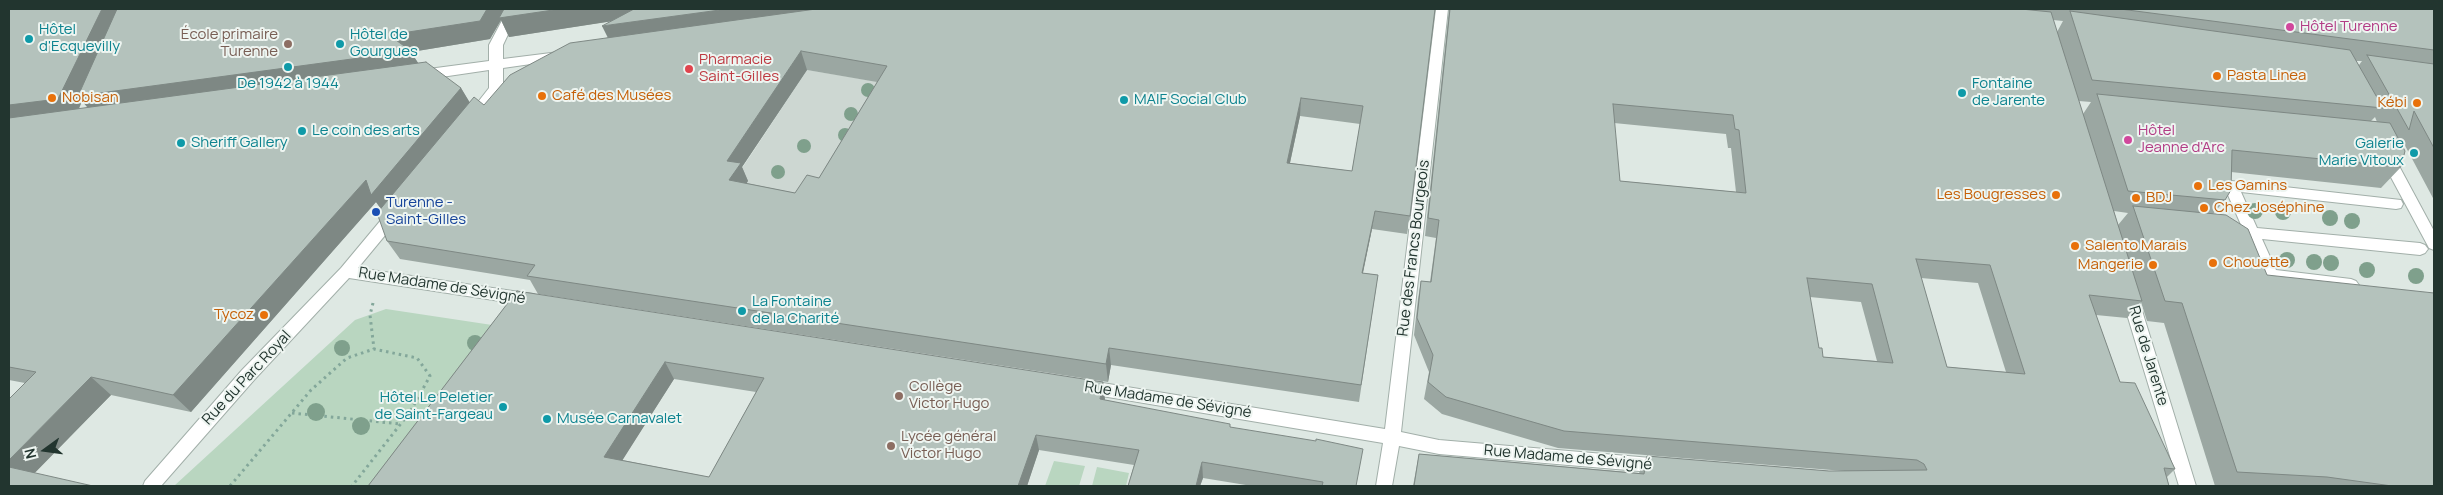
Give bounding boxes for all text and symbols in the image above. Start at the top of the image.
place label: Hôtel Turenne [2300,18,2398,36]
place label: Hôtel d'Ecquevilly [39,21,120,56]
marker: Hôtel Turenne [2284,21,2296,33]
place label: École primaire Turenne [181,26,278,61]
place label: Hôtel de Gourgues [350,26,418,61]
marker: Hôtel d'Ecquevilly [23,33,35,45]
marker: École primaire Turenne [282,38,294,50]
marker: Hôtel de Gourgues [334,38,346,50]
place label: Pharmacie Saint-Gilles [699,51,779,86]
marker: De 1942 à 1944 [282,61,294,73]
marker: Pharmacie Saint-Gilles [683,63,695,75]
place label: Pasta Linea [2227,67,2306,85]
marker: Pasta Linea [2211,70,2223,82]
place label: De 1942 à 1944 [237,75,339,93]
place label: Fontaine de Jarente [1972,75,2045,110]
place label: Café des Musées [552,87,671,105]
marker: Fontaine de Jarente [1956,87,1968,99]
place label: Nobisan [62,89,119,107]
marker: Café des Musées [536,90,548,102]
place label: MAIF Social Club [1134,91,1247,109]
marker: Nobisan [46,92,58,104]
marker: MAIF Social Club [1118,94,1130,106]
place label: Kébi [2377,94,2407,112]
marker: Kébi [2411,97,2423,109]
place label: Le coin des arts [312,122,420,140]
place label: Hôtel Jeanne d'Arc [2138,122,2225,157]
marker: Le coin des arts [296,125,308,137]
place label: Sheriff Gallery [191,134,288,152]
marker: Hôtel Jeanne d'Arc [2122,134,2134,146]
place label: Galerie Marie Vitoux [2319,135,2404,170]
marker: Sheriff Gallery [175,137,187,149]
marker: Galerie Marie Vitoux [2408,147,2420,159]
street label: Rue des Francs Bourgeois [1394,159,1434,337]
place label: Les Gamins [2208,177,2287,195]
marker: Les Gamins [2192,180,2204,192]
place label: Les Bougresses [1936,186,2046,204]
marker: Les Bougresses [2050,189,2062,201]
place label: BDJ [2146,189,2172,207]
marker: BDJ [2130,192,2142,204]
place label: Turenne - Saint-Gilles [386,194,466,229]
place label: Chez Joséphine [2214,199,2324,217]
marker: Chez Joséphine [2198,202,2210,214]
marker: Turenne - Saint-Gilles [370,206,382,218]
place label: Salento Marais [2085,237,2187,255]
marker: Salento Marais [2069,240,2081,252]
place label: Chouette [2223,254,2289,272]
place label: Mangerie [2078,256,2143,274]
marker: Chouette [2207,257,2219,269]
marker: Mangerie [2147,259,2159,271]
street label: Rue Madame de Sévigné [357,264,527,308]
place label: La Fontaine de la Charité [752,293,839,328]
street label: Rue de Jarente [2124,304,2172,408]
marker: La Fontaine de la Charité [736,305,748,317]
place label: Tycoz [214,306,254,324]
marker: Tycoz [258,309,270,321]
street label: Rue du Parc Royal [199,327,295,429]
place label: Collège Victor Hugo [909,378,989,413]
street label: Rue Madame de Sévigné [1083,378,1253,422]
place label: Hôtel Le Peletier de Saint-Fargeau [375,389,493,424]
marker: Collège Victor Hugo [893,390,905,402]
marker: Hôtel Le Peletier de Saint-Fargeau [497,401,509,413]
place label: Musée Carnavalet [557,410,682,428]
marker: Musée Carnavalet [541,413,553,425]
north arrow [20,425,70,475]
place label: Lycée général Victor Hugo [901,428,996,463]
marker: Lycée général Victor Hugo [885,440,897,452]
street label: Rue Madame de Sévigné [1483,442,1653,474]
text: N [20,447,40,461]

